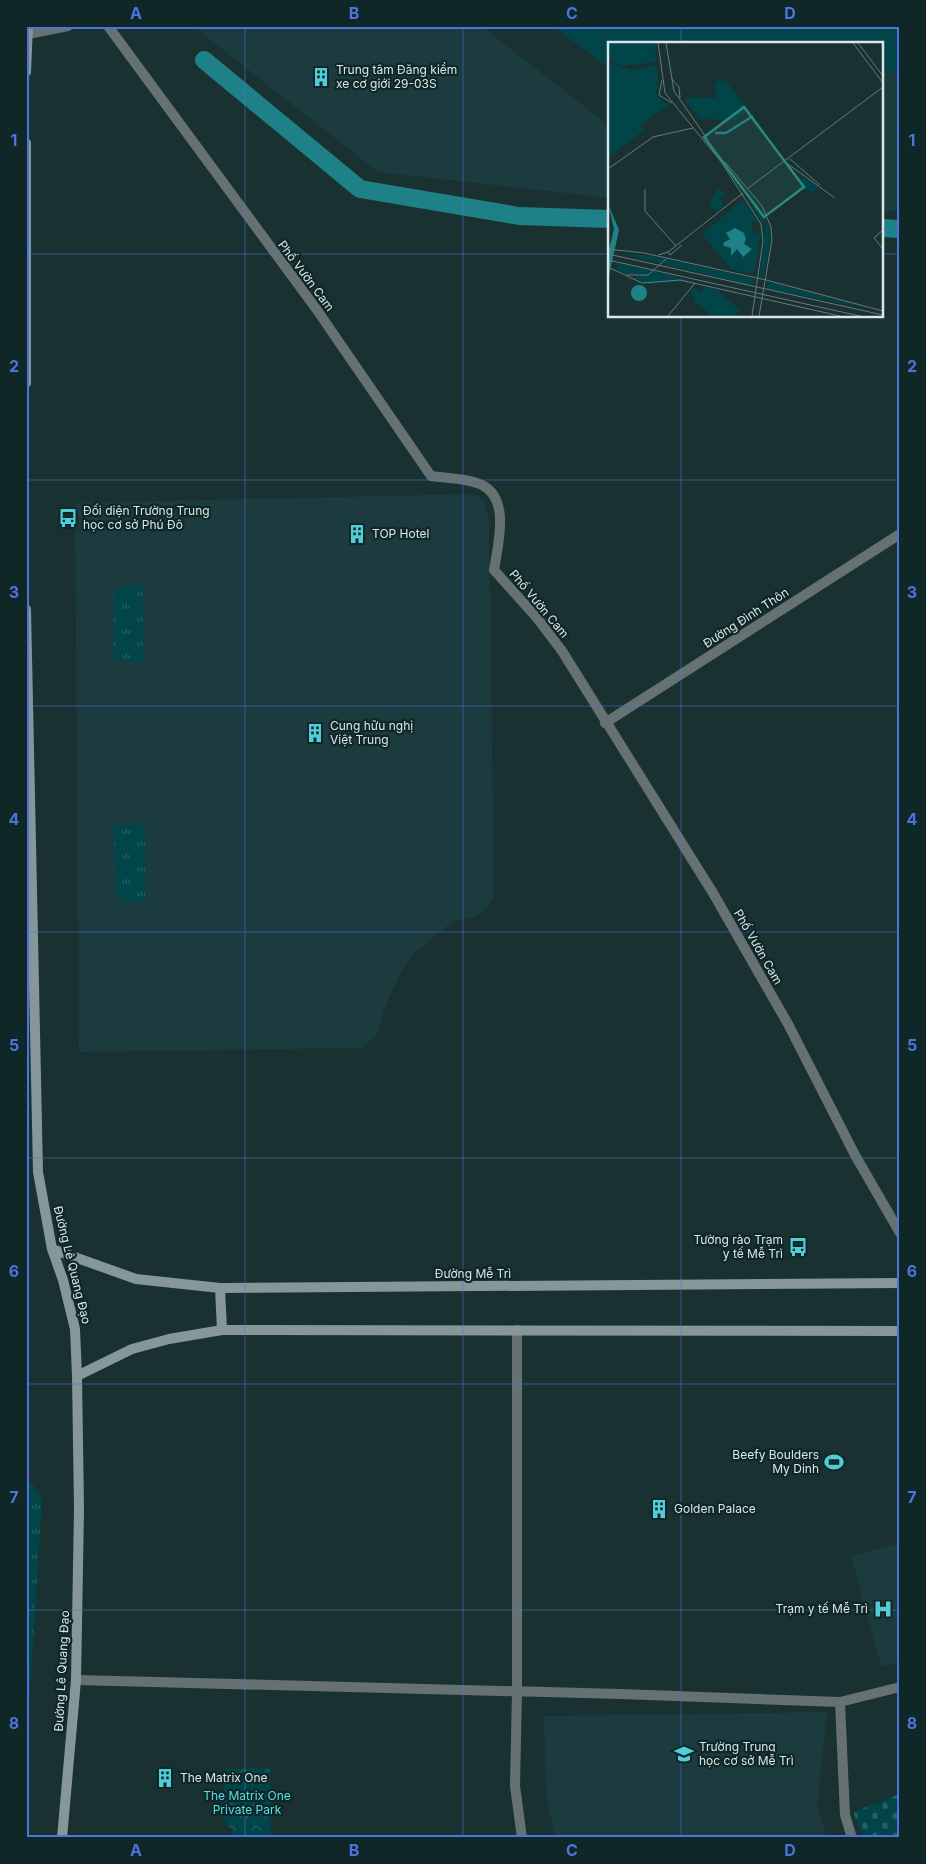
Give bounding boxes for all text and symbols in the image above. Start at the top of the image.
text: A [130,3,142,23]
text: B [349,3,359,23]
text: C [566,3,578,23]
text: D [784,3,796,23]
inset map [608,42,884,318]
place label: Trung tâm Đăng kiểm xe cơ giới 29-03S [336,62,457,91]
building icon: Trung tâm Đăng kiểm xe cơ giới 29-03S [310,66,332,88]
text: 1 [11,130,17,150]
text: 1 [909,130,915,150]
street label: Phố Vườn Cam [275,238,338,314]
text: 2 [9,356,19,376]
text: 2 [907,356,917,376]
place label: Đối diện Trường Trung học cơ sở Phú Đô [83,503,210,532]
bus stop icon: Đối diện Trường Trung học cơ sở Phú Đô [57,507,79,529]
building icon: TOP Hotel [346,523,368,545]
place label: TOP Hotel [372,526,429,541]
street label: Phố Vườn Cam [507,567,572,641]
text: 3 [9,582,19,602]
text: 3 [907,582,917,602]
street label: Đường Đình Thôn [700,584,791,651]
place label: Cung hữu nghị Việt Trung [330,718,413,747]
building icon: Cung hữu nghị Việt Trung [304,722,326,744]
text: 4 [9,809,20,829]
text: 4 [907,809,918,829]
street label: Phố Vườn Cam [731,907,786,987]
text: 5 [9,1035,19,1055]
text: 5 [907,1035,917,1055]
street label: Đường Lê Quang Đạo [51,1204,94,1326]
place label: Tường rào Trạm y tế Mễ Trì [693,1232,783,1261]
bus stop icon: Tường rào Trạm y tế Mễ Trì [787,1236,809,1258]
text: 6 [9,1261,19,1281]
text: 6 [907,1261,917,1281]
street label: Đường Mễ Trì [435,1266,511,1281]
place label: Beefy Boulders My Dinh [732,1447,819,1476]
sports icon: Beefy Boulders My Dinh [823,1451,845,1473]
text: 7 [9,1487,19,1507]
text: 7 [907,1487,917,1507]
building icon: Golden Palace [648,1498,670,1520]
place label: Golden Palace [674,1501,756,1516]
hospital icon: Trạm y tế Mễ Trì [872,1598,894,1620]
place label: Trạm y tế Mễ Trì [776,1601,868,1616]
street label: Đường Lê Quang Đạo [51,1610,72,1732]
text: 8 [9,1713,19,1733]
text: 8 [907,1713,917,1733]
place label: Trường Trung học cơ sở Mễ Trì [699,1739,794,1768]
school or university icon: Trường Trung học cơ sở Mễ Trì [673,1743,695,1765]
building icon: The Matrix One [154,1767,176,1789]
place label: The Matrix One [180,1770,268,1785]
park label: The Matrix One Private Park [203,1788,291,1817]
text: A [130,1840,142,1860]
text: B [349,1840,359,1860]
text: C [566,1840,578,1860]
text: D [784,1840,796,1860]

